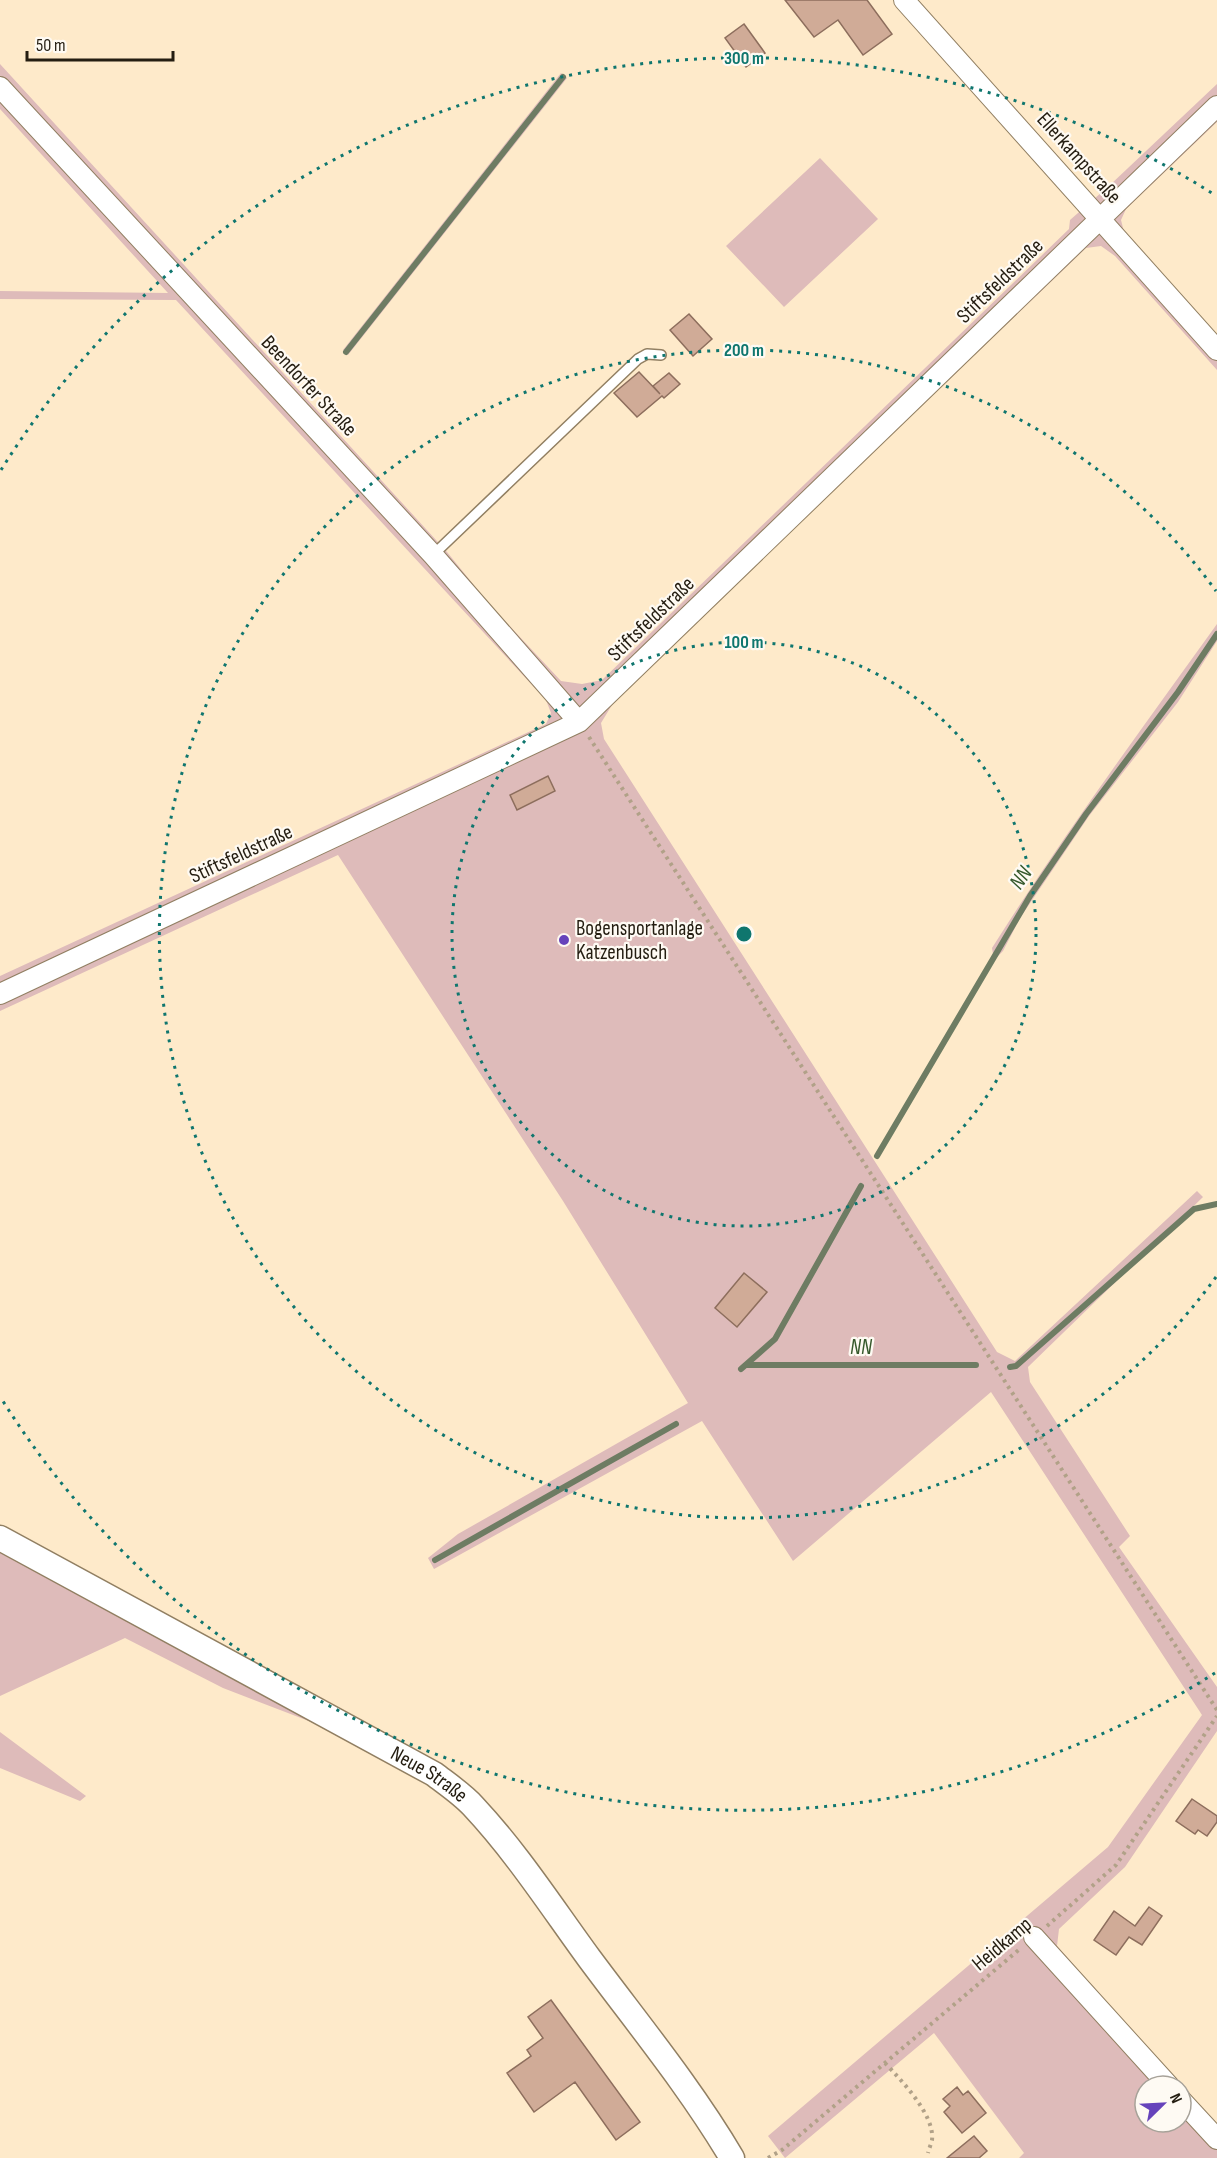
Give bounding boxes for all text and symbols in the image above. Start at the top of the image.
scale bar [27,24,172,62]
text: 50 m [36,35,66,56]
text: 300 m [724,48,764,69]
street label: Ellerkampstraße [1032,107,1126,209]
street label: Stiftsfeldstraße [951,234,1049,328]
street label: Beendorfer Straße [256,330,362,442]
text: 200 m [724,340,764,361]
street label: Stiftsfeldstraße [602,572,700,666]
text: 100 m [725,632,764,653]
street label: Stiftsfeldstraße [185,819,297,889]
water label: NN [1004,861,1039,895]
place label: Bogensportanlage Katzenbusch [576,916,703,965]
centre of rings [734,924,754,944]
marker: Bogensportanlage Katzenbusch [557,933,571,947]
water label: NN [850,1334,873,1361]
street label: Neue Straße [387,1741,473,1808]
street label: Heidkamp [967,1912,1037,1976]
north arrow [1133,2074,1193,2134]
text: N [1165,2091,1186,2106]

